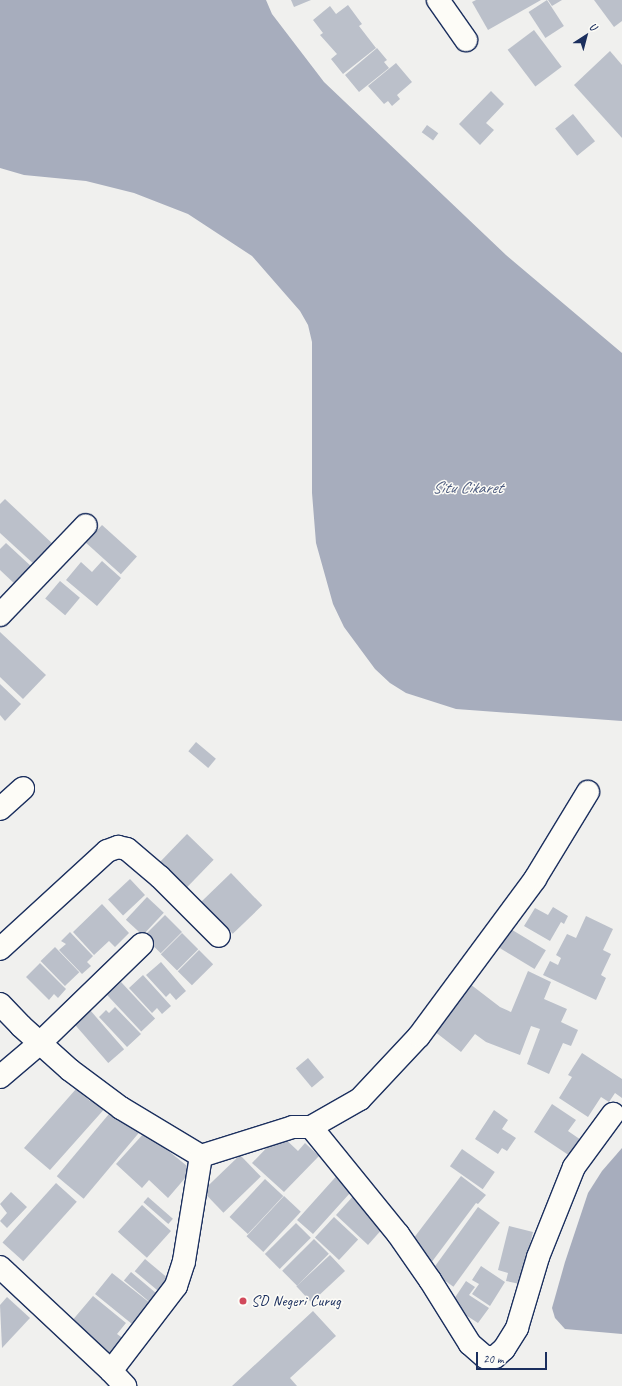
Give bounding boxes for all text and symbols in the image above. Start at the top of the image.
north arrow [566,16,606,56]
text: U [587,19,599,34]
water label: Situ Cikaret [432,478,502,498]
place label: SD Negeri Curug [251,1291,341,1311]
marker: SD Negeri Curug [238,1296,248,1306]
scale bar [478,1344,549,1370]
text: 20 m [483,1351,503,1367]

